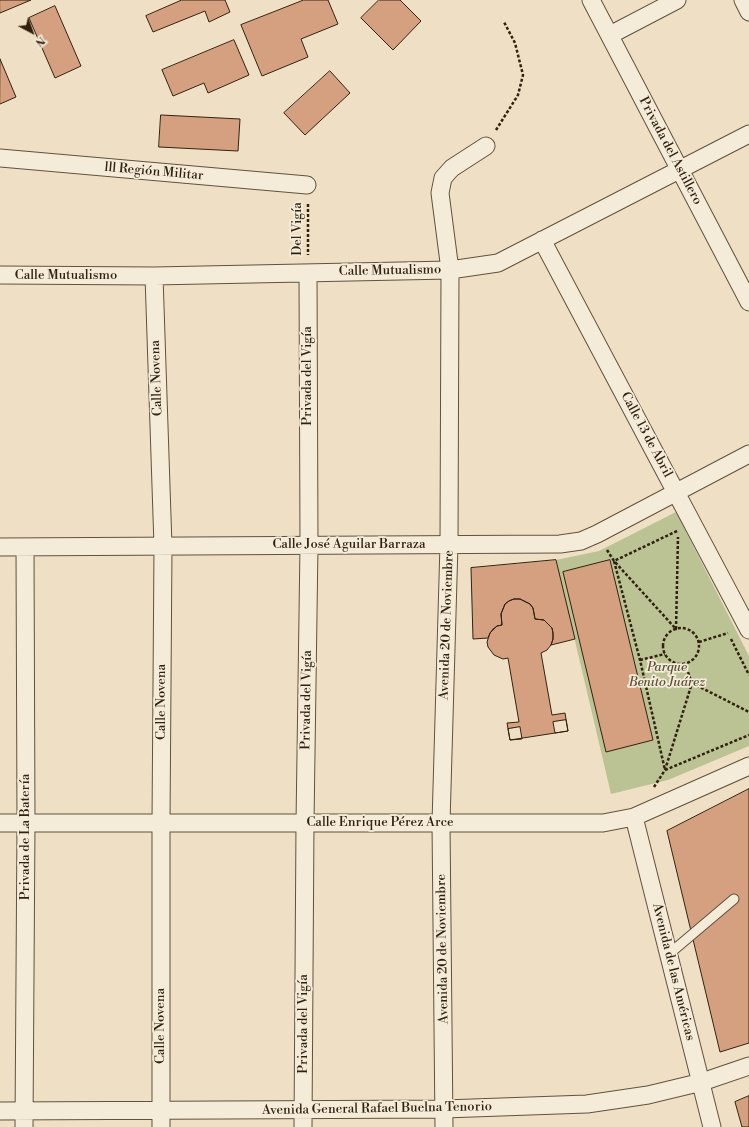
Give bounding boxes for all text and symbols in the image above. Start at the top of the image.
north arrow [12,12,52,52]
text: N [32,33,48,49]
street label: Privada del Astillero [635,94,705,208]
street label: lll Región Militar [104,160,204,184]
street label: Del Vigía [290,202,306,256]
street label: Calle Mutualismo [339,262,441,280]
street label: Calle Mutualismo [15,268,117,284]
street label: Privada del Vigía [300,326,316,426]
street label: Calle Novena [148,340,166,416]
street label: Calle 13 de Abril [617,390,675,480]
street label: Calle José Aguilar Barraza [272,537,426,553]
street label: Avenida 20 de Noviembre [437,550,457,700]
street label: Privada del Vigía [298,650,316,750]
park label: Parque Benito Juárez [629,660,705,691]
street label: Calle Novena [154,664,170,740]
street label: Privada de La Batería [18,774,34,900]
street label: Calle Enrique Pérez Arce [306,815,454,831]
street label: Avenida 20 de Noviembre [434,874,452,1024]
street label: Avenida de las Américas [648,902,698,1042]
street label: Privada del Vigía [296,974,312,1074]
street label: Calle Novena [153,988,169,1064]
street label: Avenida General Rafael Buelna Tenorio [262,1099,492,1119]

